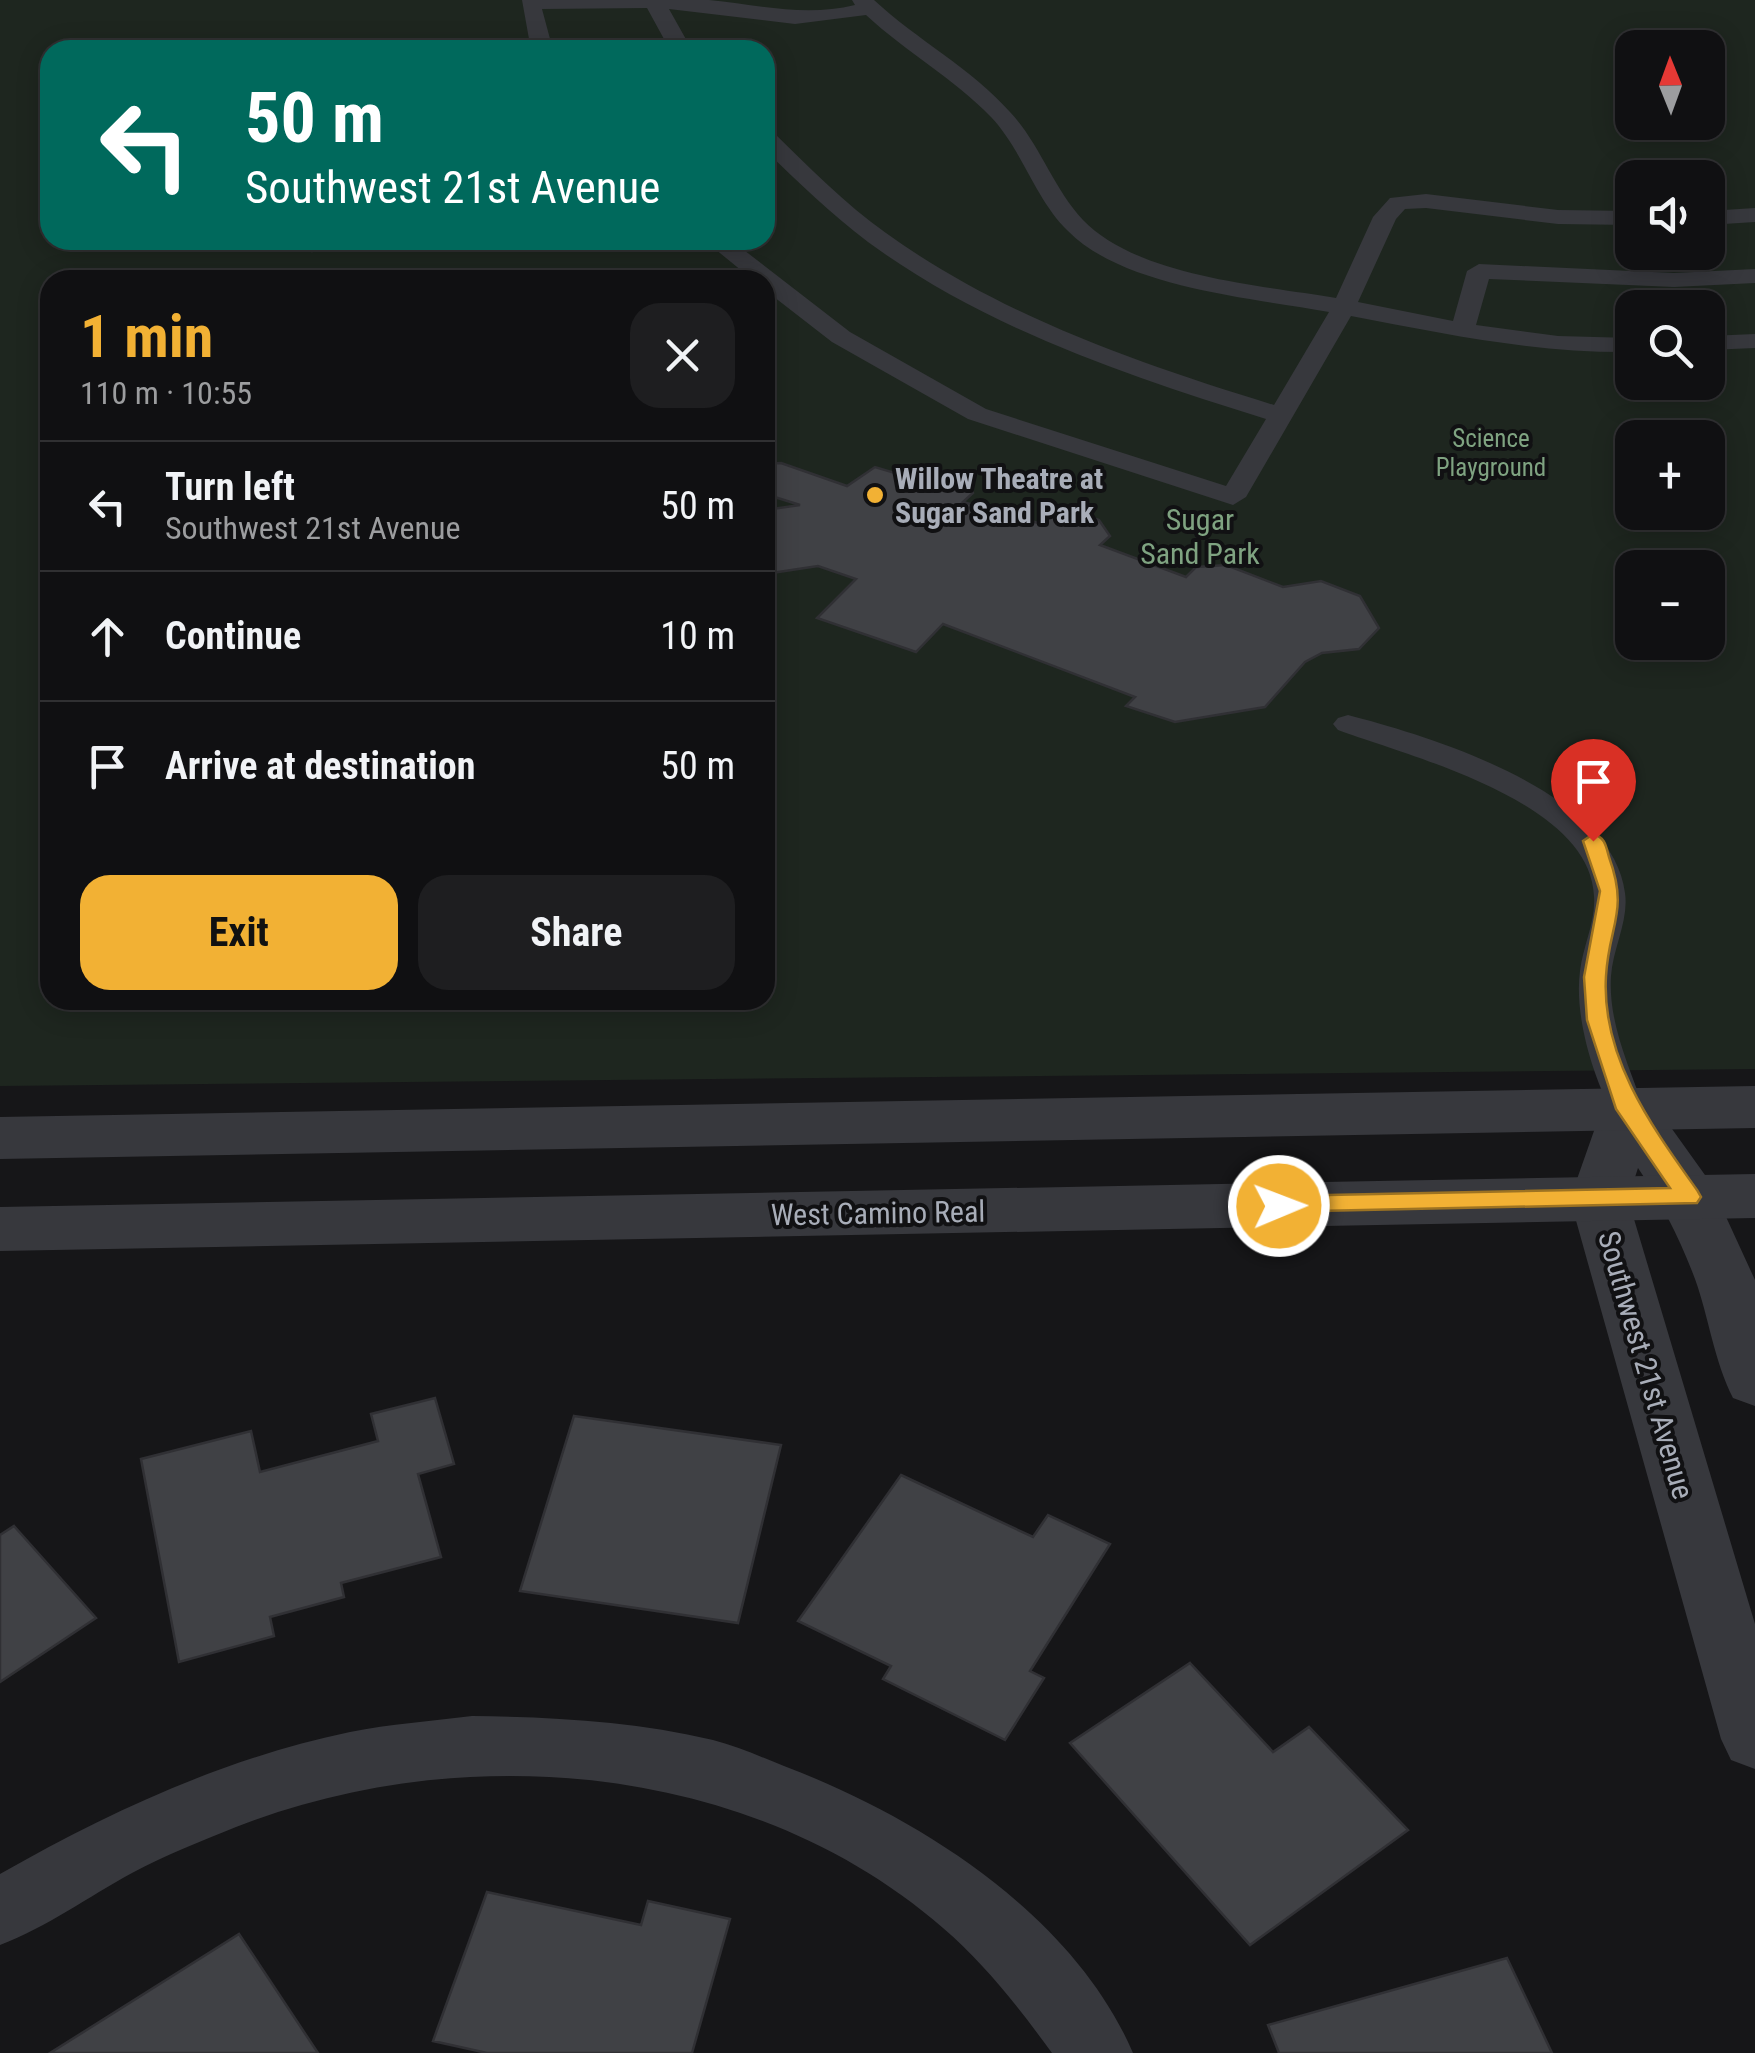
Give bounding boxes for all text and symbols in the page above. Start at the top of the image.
north arrow [1615,30,1725,140]
map controls [1615,30,1725,660]
text: 50 m [245,77,384,159]
icon: left [80,80,210,210]
button: sound [1615,160,1725,270]
text: Southwest 21st Avenue [245,161,660,214]
button: search [1615,290,1725,400]
text: 1 min [80,301,213,372]
button: close [630,303,735,408]
text: 110 m · 10:55 [80,374,252,412]
button: + [1615,420,1725,530]
park label: Science Playground [1436,424,1546,482]
place label: Willow Theatre at Sugar Sand Park [895,461,1103,530]
text: Turn left [165,465,295,509]
icon: left [80,479,135,534]
text: 50 m [660,484,735,528]
marker: Willow Theatre at Sugar Sand Park [864,484,886,506]
park label: Sugar Sand Park [1140,502,1260,571]
text: Southwest 21st Avenue [165,509,460,547]
button: − [1615,550,1725,660]
icon: ahead [80,609,135,664]
text: Continue [165,614,301,658]
text: 10 m [660,614,735,658]
icon: arrive [80,739,135,794]
pin [1551,739,1636,842]
text: Arrive at destination [165,744,475,788]
text: 50 m [660,744,735,788]
icon: arrive [1566,754,1621,809]
button: Exit [80,875,398,990]
button: Share [418,875,735,990]
position arrow [1227,1154,1331,1258]
street label: West Camino Real [770,1194,986,1232]
street label: Southwest 21st Avenue [1591,1227,1701,1503]

